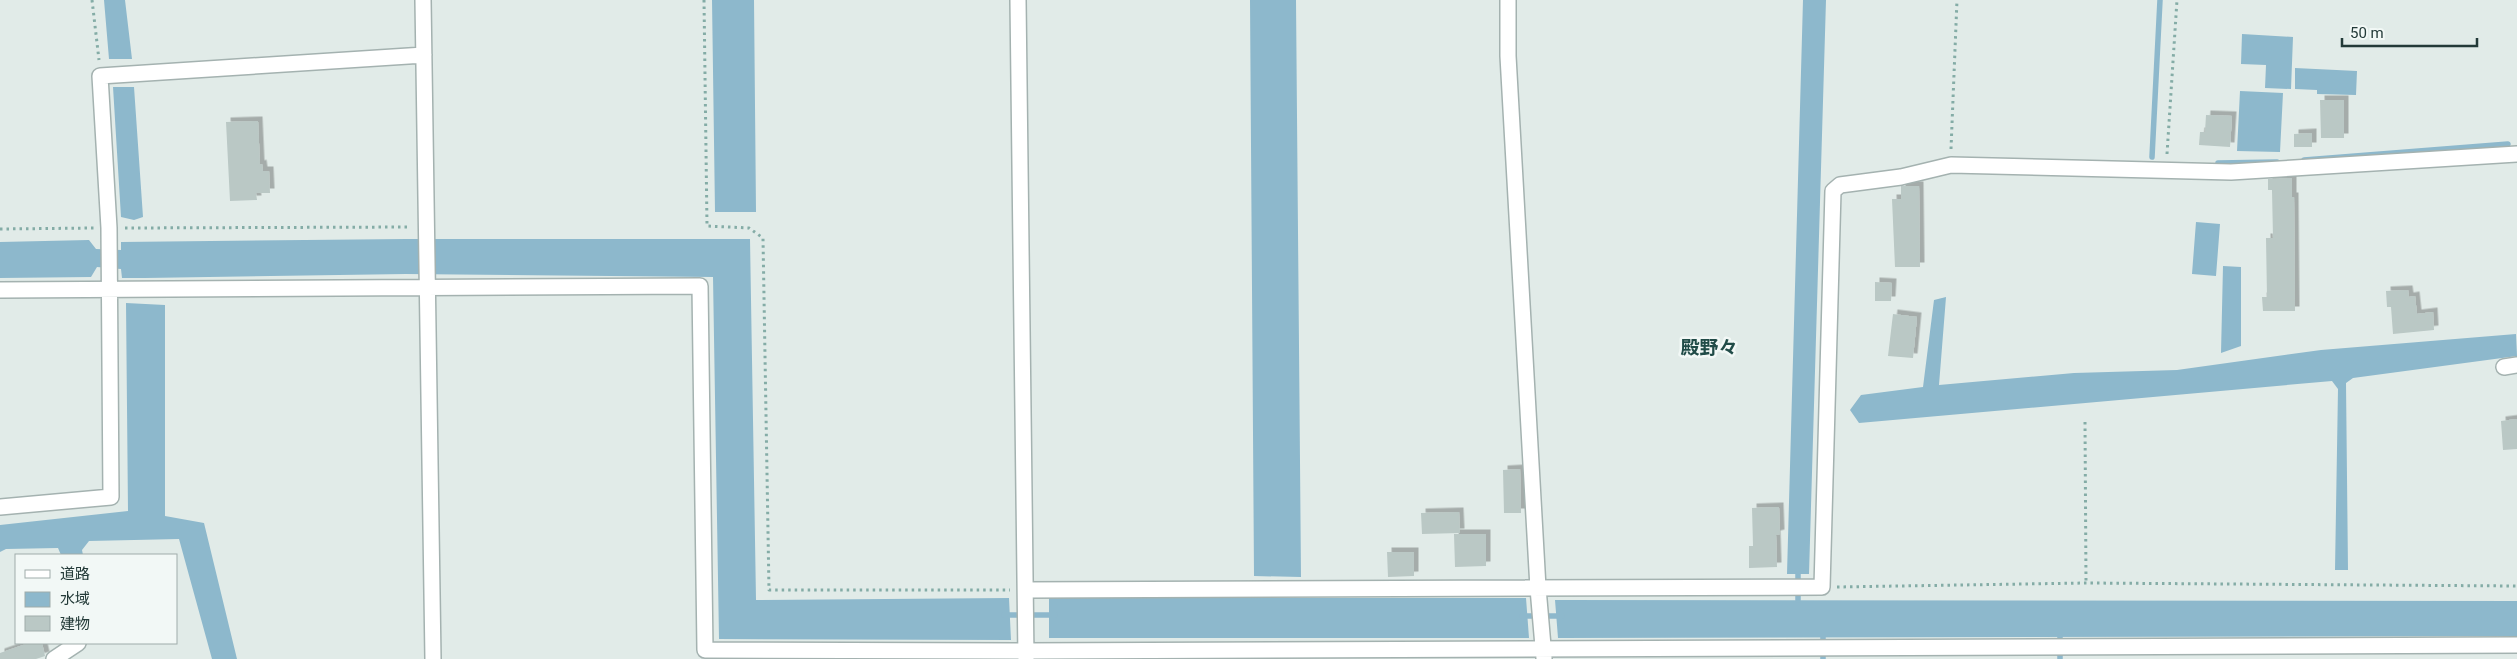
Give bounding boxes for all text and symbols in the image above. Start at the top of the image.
scale bar [2342,15,2477,47]
text: 50 m [2350,24,2384,42]
district label: 殿野々 [1680,336,1738,359]
legend [15,554,178,644]
text: 道路 [60,565,90,583]
text: 水域 [60,590,90,608]
text: 建物 [60,615,90,633]

